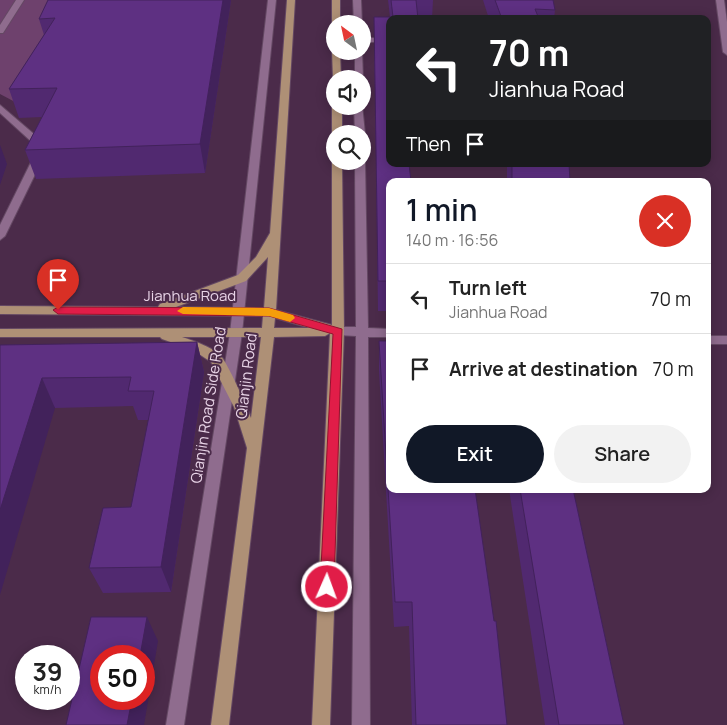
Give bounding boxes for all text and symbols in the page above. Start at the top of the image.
north arrow [326,15,371,60]
map controls [326,15,371,170]
text: 70 m [489,29,569,77]
icon: left [406,35,471,100]
button: sound [326,70,371,115]
text: Jianhua Road [489,74,625,104]
button: search [326,125,371,170]
icon: arrive [461,130,489,158]
text: Then [406,131,451,157]
text: 1 min [406,189,478,230]
button: close [639,195,691,247]
text: 140 m · 16:56 [406,229,498,251]
pin [37,259,79,310]
icon: arrive [44,266,72,294]
text: Turn left [449,275,527,301]
street label: Jianhua Road [144,285,236,306]
icon: left [406,285,434,313]
text: 70 m [650,286,691,312]
text: Jianhua Road [449,301,548,323]
street label: Qianjin Road Side Road [185,325,231,485]
street label: Qianjin Road [230,332,262,420]
icon: arrive [406,355,434,383]
text: Arrive at destination [449,356,638,382]
text: 70 m [653,356,694,382]
button: Exit [406,425,544,483]
button: Share [554,425,691,483]
position arrow [300,560,352,612]
speed limit sign: 50 [90,645,155,710]
text: 39 [32,654,63,689]
text: km/h [34,681,61,698]

